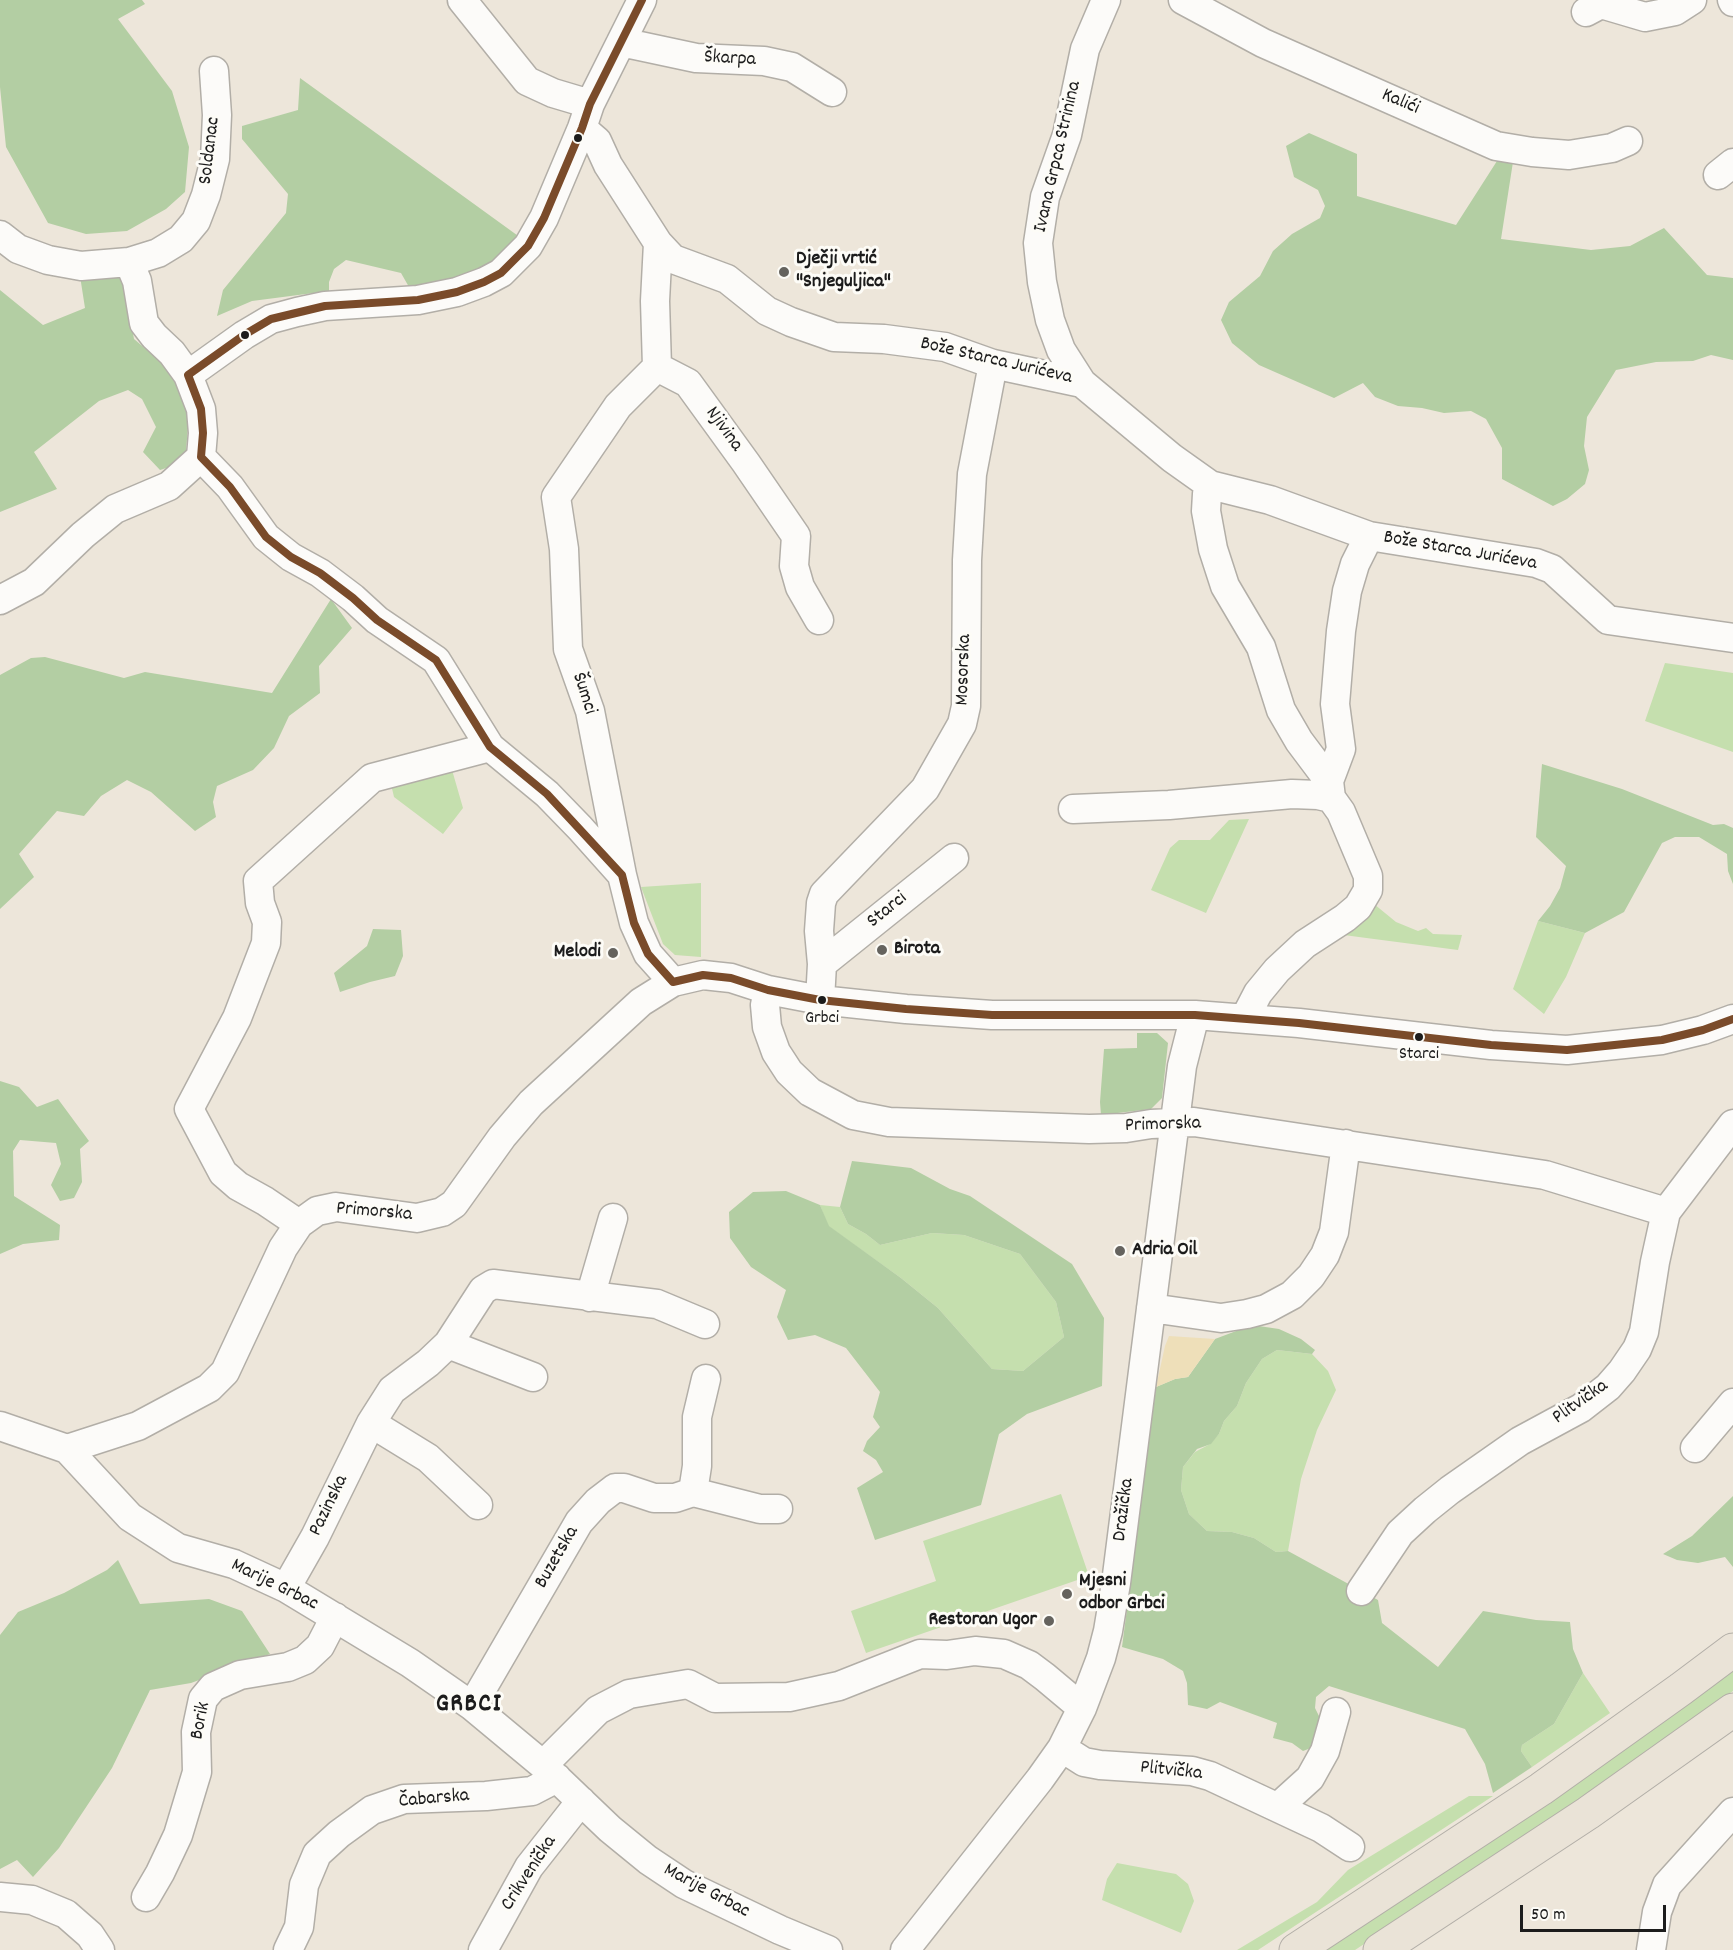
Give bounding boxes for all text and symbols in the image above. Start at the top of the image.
street label: Škarpa [703,47,757,73]
street label: Ivana Grpca Strinina [1030,79,1088,235]
street label: Kalići [1377,84,1423,122]
street label: Soldanac [195,116,227,186]
unlabelled marker [572,132,584,144]
place label: Dječji vrtić "Snjeguljica" [796,248,891,295]
marker: Dječji vrtić "Snjeguljica" [777,265,791,279]
unlabelled marker [239,329,251,341]
street label: Bože Starca Jurićeva [918,333,1074,391]
street label: Njivina [699,403,747,457]
street label: Bože Starca Jurićeva [1381,527,1539,577]
street label: Mosorska [952,634,978,706]
street label: Šumci [565,670,601,718]
street label: Starci [863,888,913,934]
place label: Birota [894,938,940,962]
place label: Melodi [554,941,601,965]
marker: Birota [875,943,889,957]
marker: Melodi [606,946,620,960]
marker: Grbci [816,994,828,1006]
place label: Grbci [805,1009,839,1031]
marker: Starci [1413,1031,1425,1043]
place label: Starci [1399,1045,1439,1067]
street label: Primorska [1124,1113,1202,1139]
street label: Primorska [335,1198,413,1228]
place label: Adria Oil [1132,1239,1197,1263]
marker: Adria Oil [1113,1244,1127,1258]
street label: Plitvička [1549,1375,1613,1431]
street label: Pazinska [305,1472,355,1540]
street label: Dražička [1109,1477,1141,1543]
street label: Buzetska [531,1523,585,1593]
street label: Marije Grbac [226,1555,322,1617]
place label: Mjesni odbor Grbci [1079,1570,1165,1617]
marker: Mjesni odbor Grbci [1060,1587,1074,1601]
place label: Restoran Ugor [928,1609,1037,1633]
marker: Restoran Ugor [1042,1614,1056,1628]
district label: GRBCI [436,1690,502,1722]
street label: Borik [187,1700,217,1742]
street label: Plitvička [1139,1757,1203,1787]
street label: Čabarska [398,1785,470,1815]
street label: Crikvenička [497,1832,563,1916]
street label: Marije Grbac [659,1859,753,1925]
scale bar [1523,1893,1668,1931]
text: 50 m [1531,1903,1566,1928]

